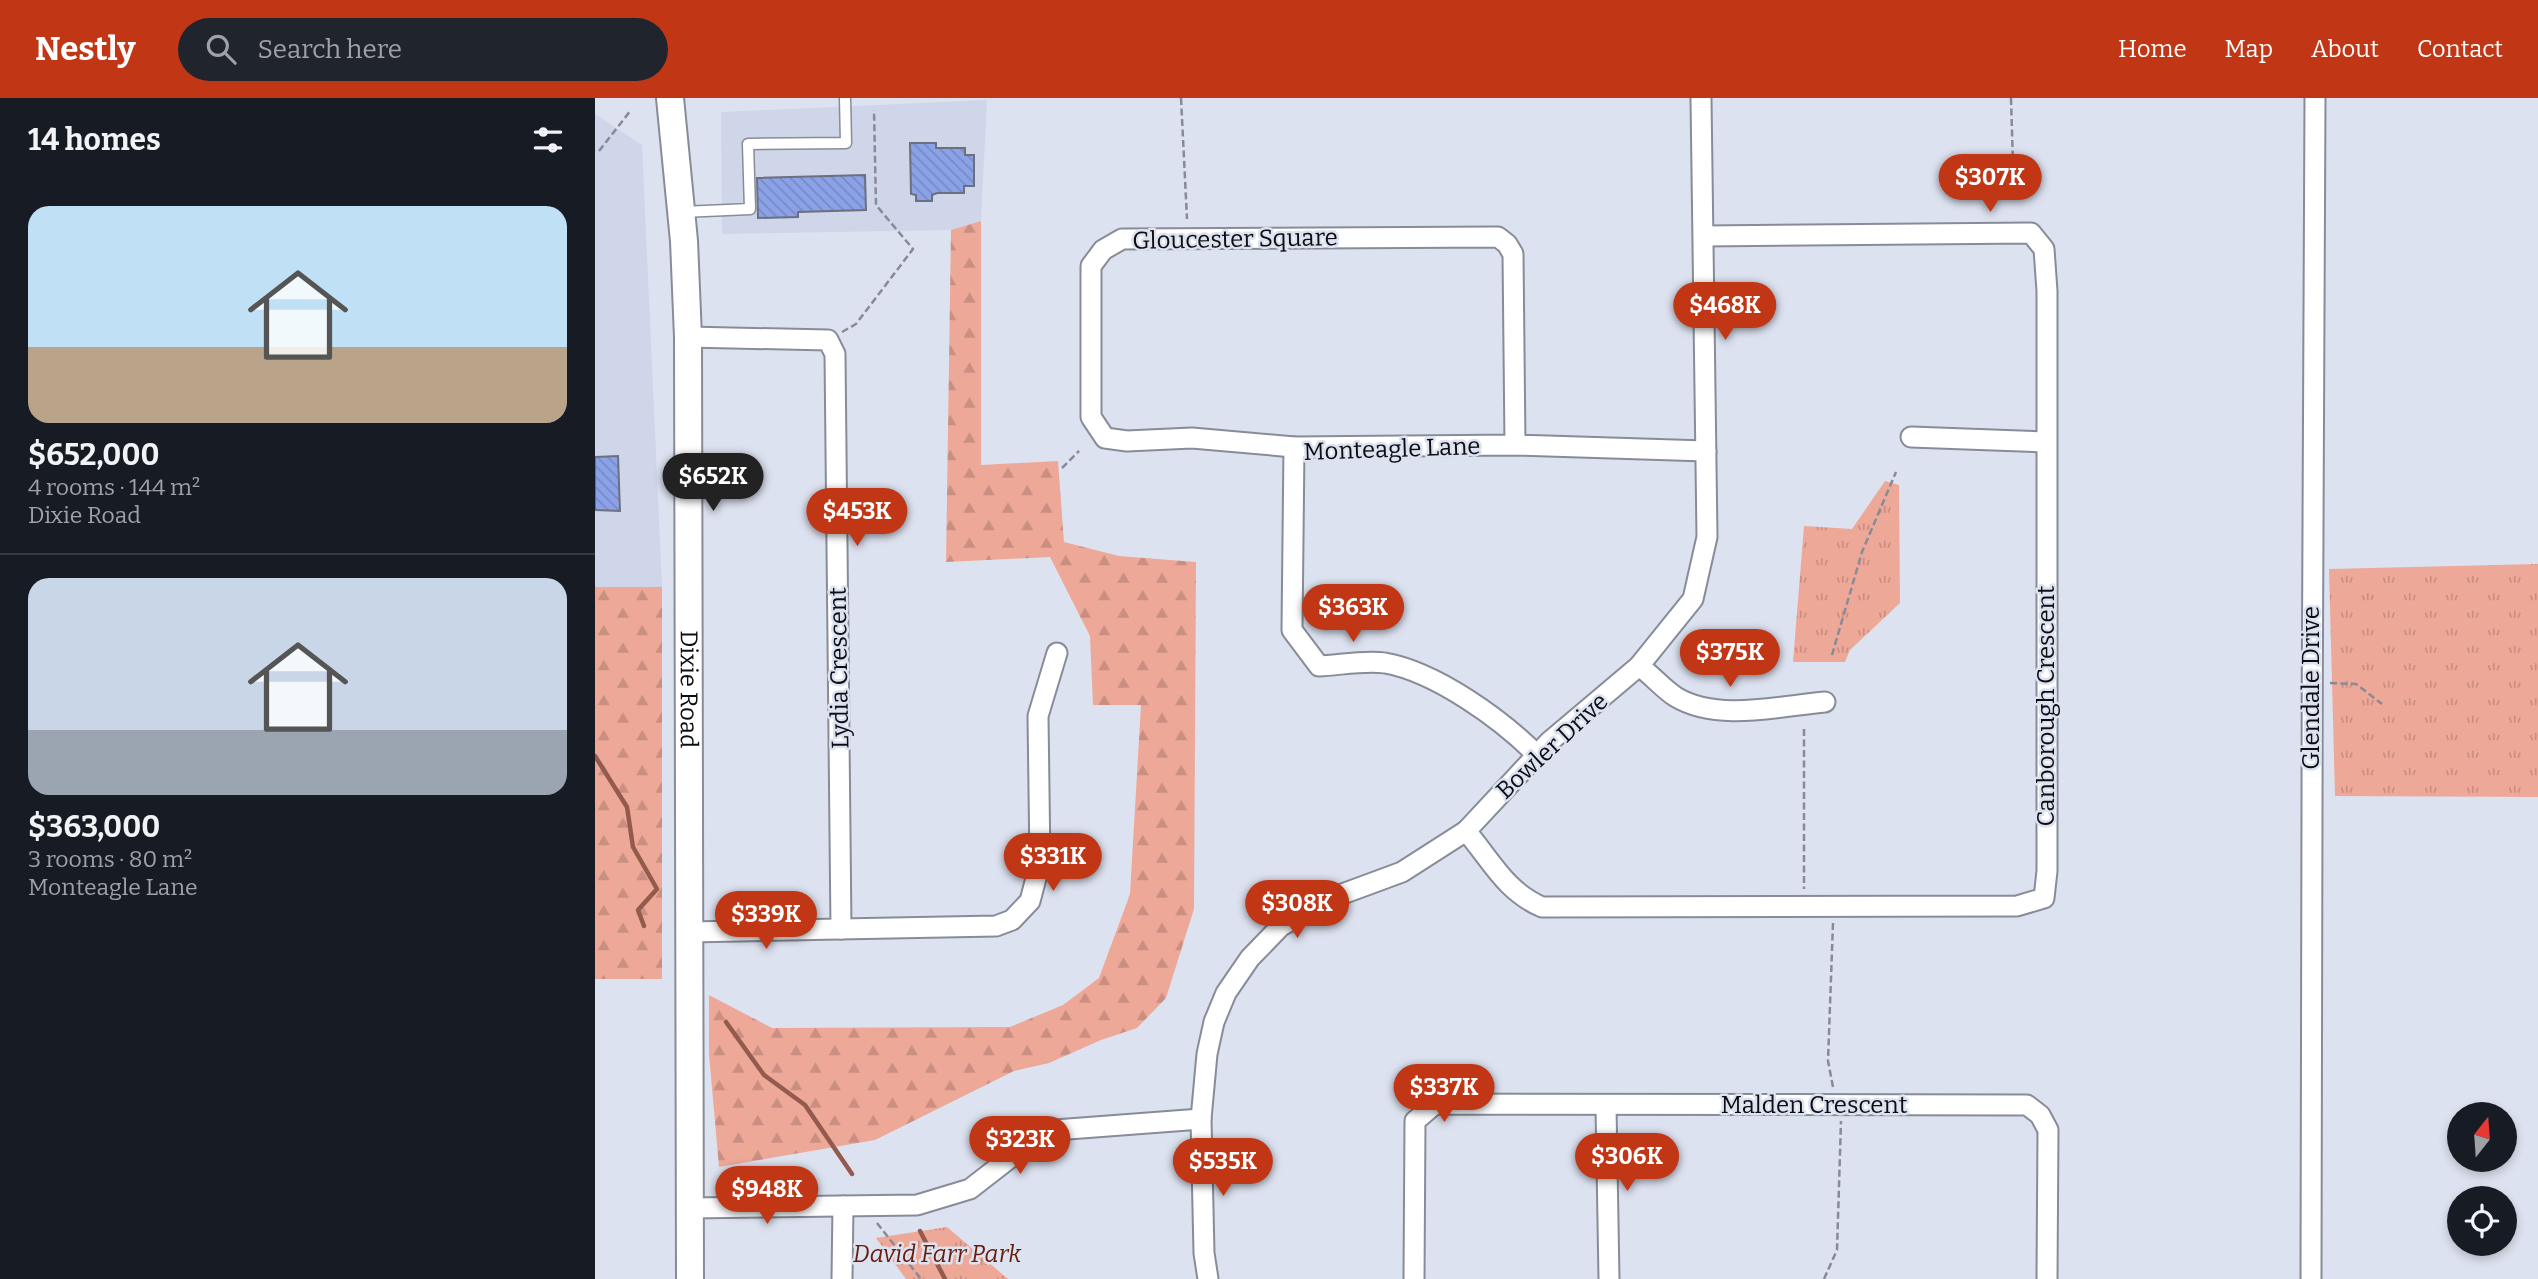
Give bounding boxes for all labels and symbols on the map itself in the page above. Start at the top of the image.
pin: $307K [1941,155,2039,214]
street label: Gloucester Square [1132,223,1338,255]
pin: $468K [1676,282,1774,342]
street label: Monteagle Lane [1303,432,1481,466]
pin: $652K [664,454,762,513]
pin: $453K [808,489,906,548]
pin: $363K [1304,584,1402,644]
street label: Canborough Crescent [2032,585,2060,826]
street label: Lydia Crescent [824,587,854,749]
street label: Glendale Drive [2297,606,2325,770]
street label: Dixie Road [675,630,703,748]
pin: $375K [1681,630,1779,689]
street label: Bowler Drive [1490,687,1614,805]
pin: $331K [1004,834,1102,893]
pin: $308K [1248,880,1346,940]
pin: $339K [717,892,815,951]
pin: $337K [1395,1065,1493,1124]
street label: Malden Crescent [1721,1091,1908,1119]
north arrow [2447,1102,2517,1172]
pin: $323K [971,1116,1069,1176]
pin: $306K [1578,1134,1676,1193]
pin: $535K [1174,1138,1272,1198]
pin: $948K [718,1166,816,1226]
park label: David Farr Park [853,1240,1022,1268]

